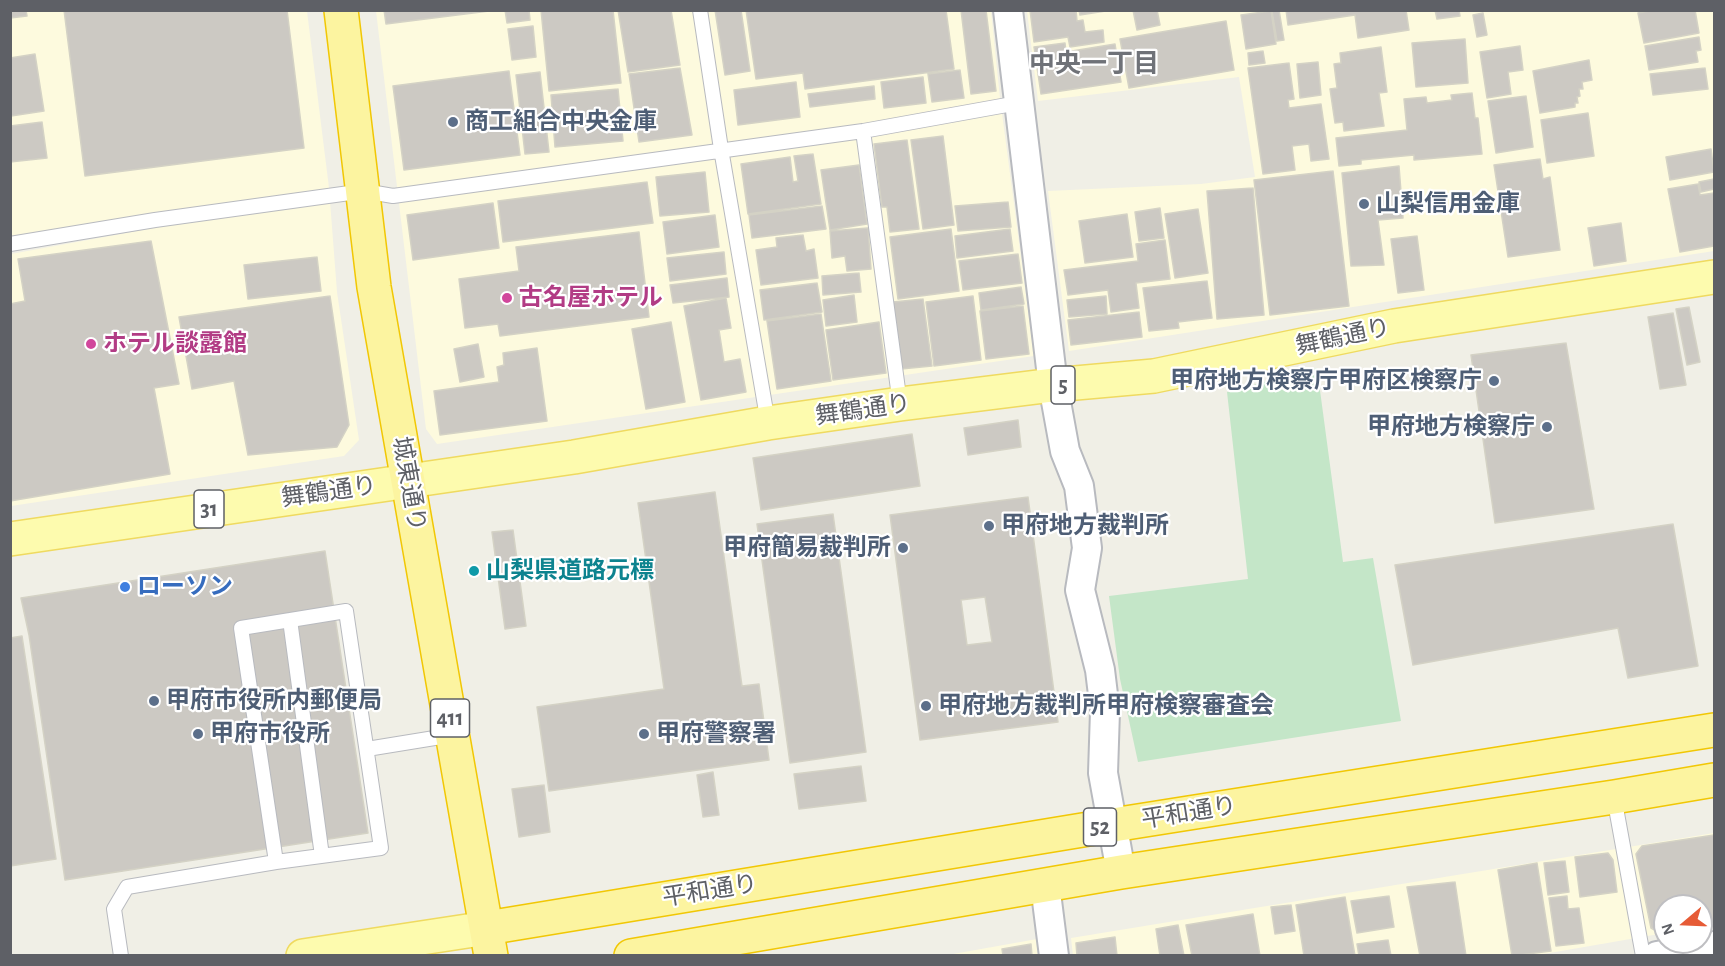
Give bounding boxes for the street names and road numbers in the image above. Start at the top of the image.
street label: 舞鶴通り [1293,313,1393,361]
road number: 5 [1051,366,1075,404]
street label: 舞鶴通り [813,389,913,431]
street label: 城東通り [386,434,432,534]
street label: 舞鶴通り [279,471,379,513]
road number: 31 [194,490,224,528]
road number: 411 [430,699,470,737]
street label: 平和通り [1139,791,1239,835]
road number: 52 [1084,808,1116,846]
street label: 平和通り [660,869,760,913]

